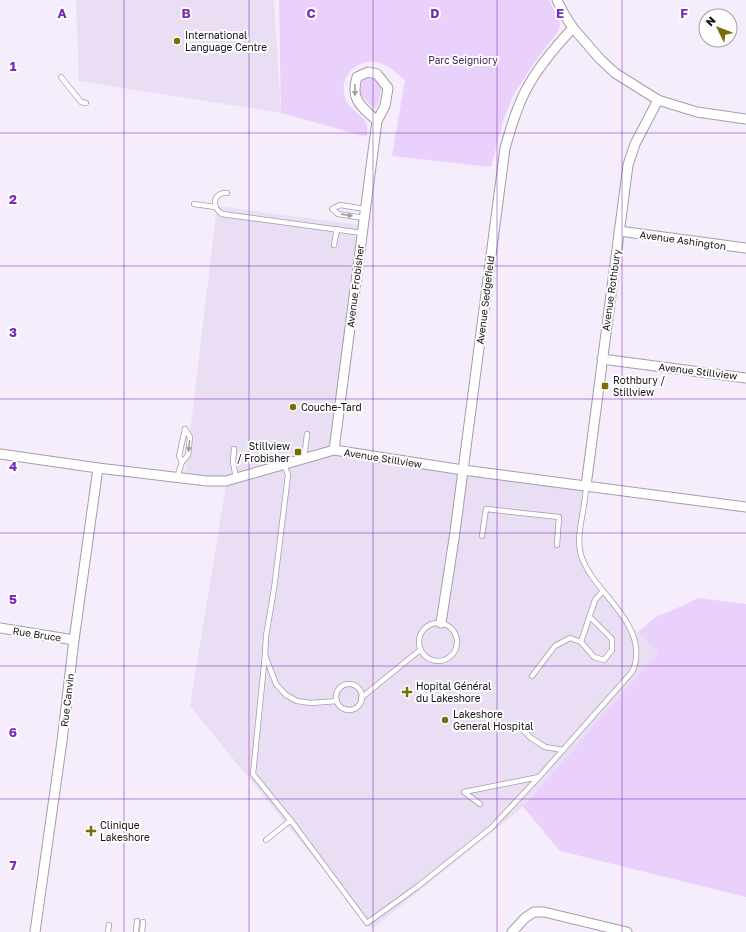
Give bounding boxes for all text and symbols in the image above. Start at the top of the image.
text: A [57,5,67,21]
text: B [181,5,191,21]
text: C [306,5,316,21]
text: D [430,5,440,21]
text: E [556,5,564,21]
text: F [680,5,688,21]
north arrow [698,8,738,48]
text: N [703,13,718,28]
place label: International Language Centre [185,29,267,53]
marker: International Language Centre [172,36,182,46]
park label: Parc Seigniory [428,54,498,66]
text: 1 [10,58,17,74]
one-way arrow [352,84,358,97]
text: 2 [9,191,17,207]
one-way arrow [341,212,353,218]
street label: Avenue Ashington [639,228,727,252]
street label: Avenue Frobisher [344,244,366,328]
street label: Avenue Rothbury [599,248,623,332]
street label: Avenue Sedgefield [474,255,496,345]
text: 3 [9,324,17,340]
street label: Avenue Stillview [658,360,738,382]
place label: Rothbury / Stillview [613,374,665,398]
marker: Rothbury / Stillview [600,381,610,391]
place label: Couche-Tard [301,401,362,413]
marker: Couche-Tard [288,402,298,412]
one-way arrow [186,439,192,452]
place label: Stillview / Frobisher [237,440,290,464]
street label: Avenue Stillview [343,446,423,470]
marker: Stillview / Frobisher [293,447,303,457]
text: 4 [9,458,17,474]
text: 5 [9,591,17,607]
street label: Rue Bruce [12,624,62,644]
street label: Rue Canvin [58,673,76,727]
place label: Hopital Général du Lakeshore [416,680,491,704]
marker: Hopital Général du Lakeshore [401,686,413,698]
place label: Lakeshore General Hospital [453,708,534,732]
marker: Lakeshore General Hospital [440,715,450,725]
text: 6 [9,724,17,740]
place label: Clinique Lakeshore [100,819,150,843]
marker: Clinique Lakeshore [85,825,97,837]
text: 7 [9,857,17,873]

